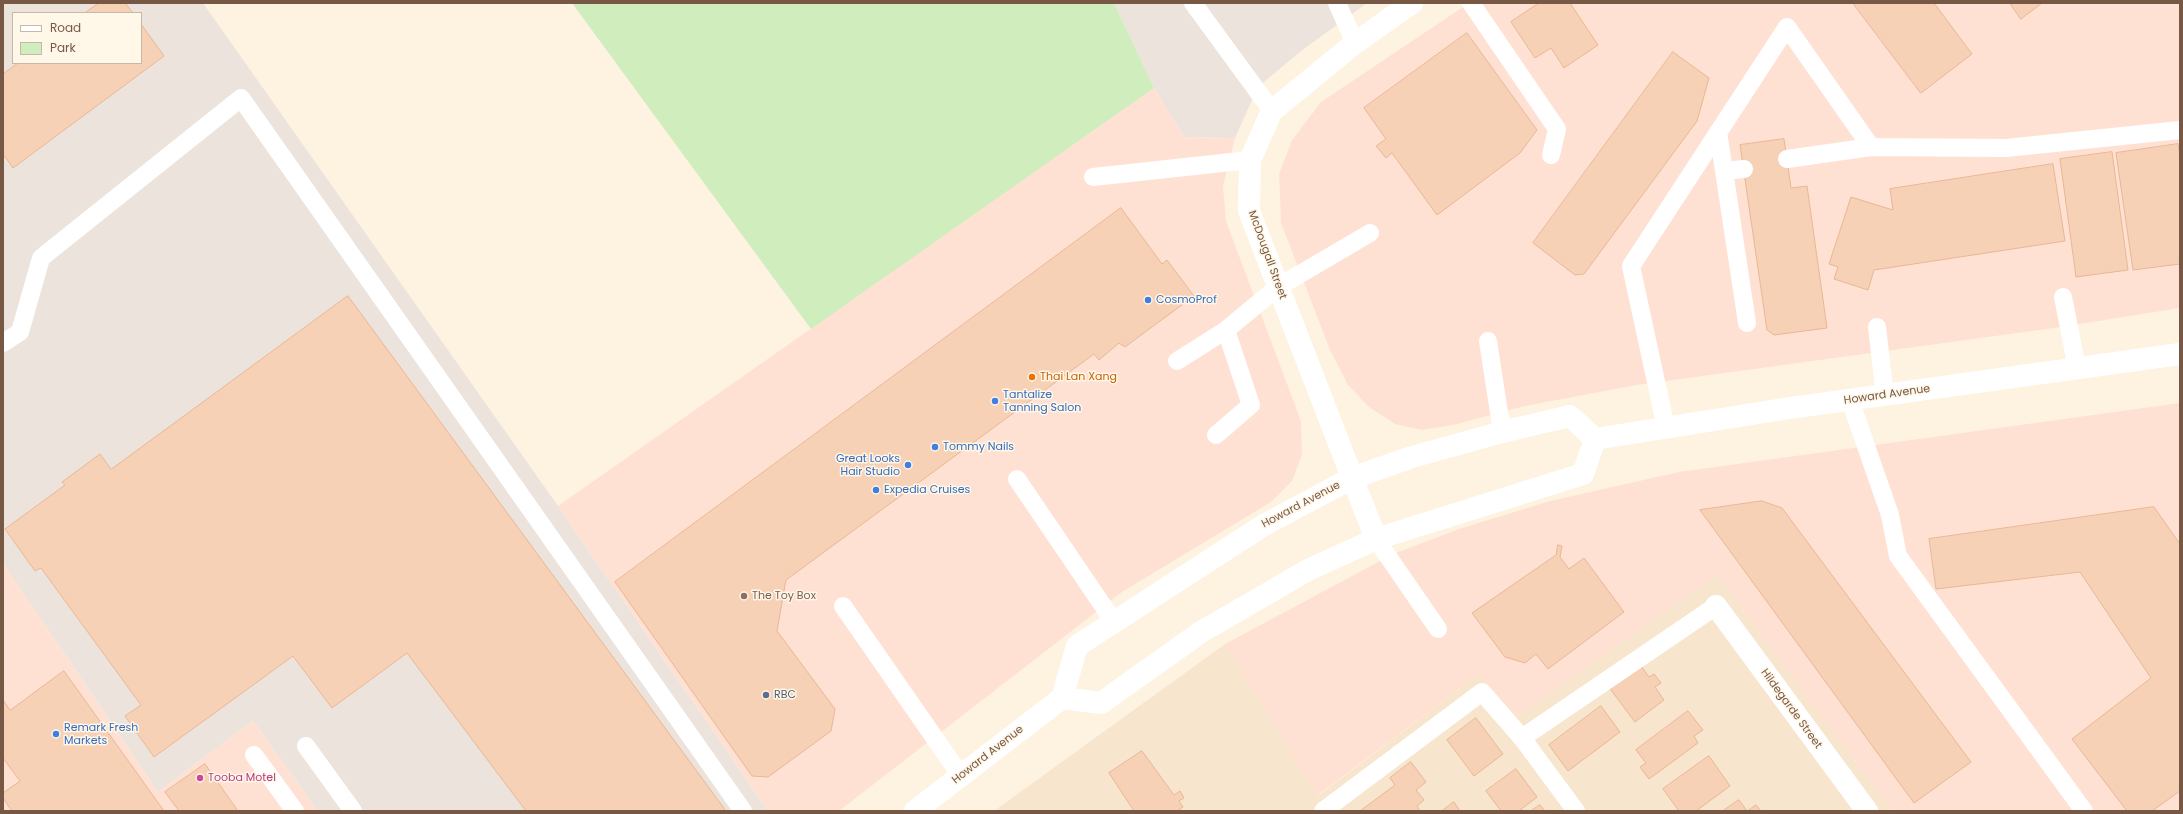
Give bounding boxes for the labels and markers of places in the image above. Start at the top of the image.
place label: CosmoProf [1156,293,1217,307]
marker: CosmoProf [1143,295,1153,305]
place label: Thai Lan Xang [1040,370,1117,384]
marker: Thai Lan Xang [1027,372,1037,382]
place label: Tantalize Tanning Salon [1003,388,1081,414]
marker: Tantalize Tanning Salon [990,396,1000,406]
place label: Tommy Nails [943,440,1014,454]
marker: Tommy Nails [930,442,940,452]
place label: Great Looks Hair Studio [836,452,900,478]
marker: Great Looks Hair Studio [903,460,913,470]
place label: Expedia Cruises [884,483,970,497]
marker: Expedia Cruises [871,485,881,495]
place label: The Toy Box [752,589,816,603]
marker: The Toy Box [739,591,749,601]
place label: RBC [774,688,796,702]
marker: RBC [761,690,771,700]
place label: Remark Fresh Markets [64,721,138,747]
marker: Remark Fresh Markets [51,729,61,739]
place label: Tooba Motel [208,771,276,785]
marker: Tooba Motel [195,773,205,783]

